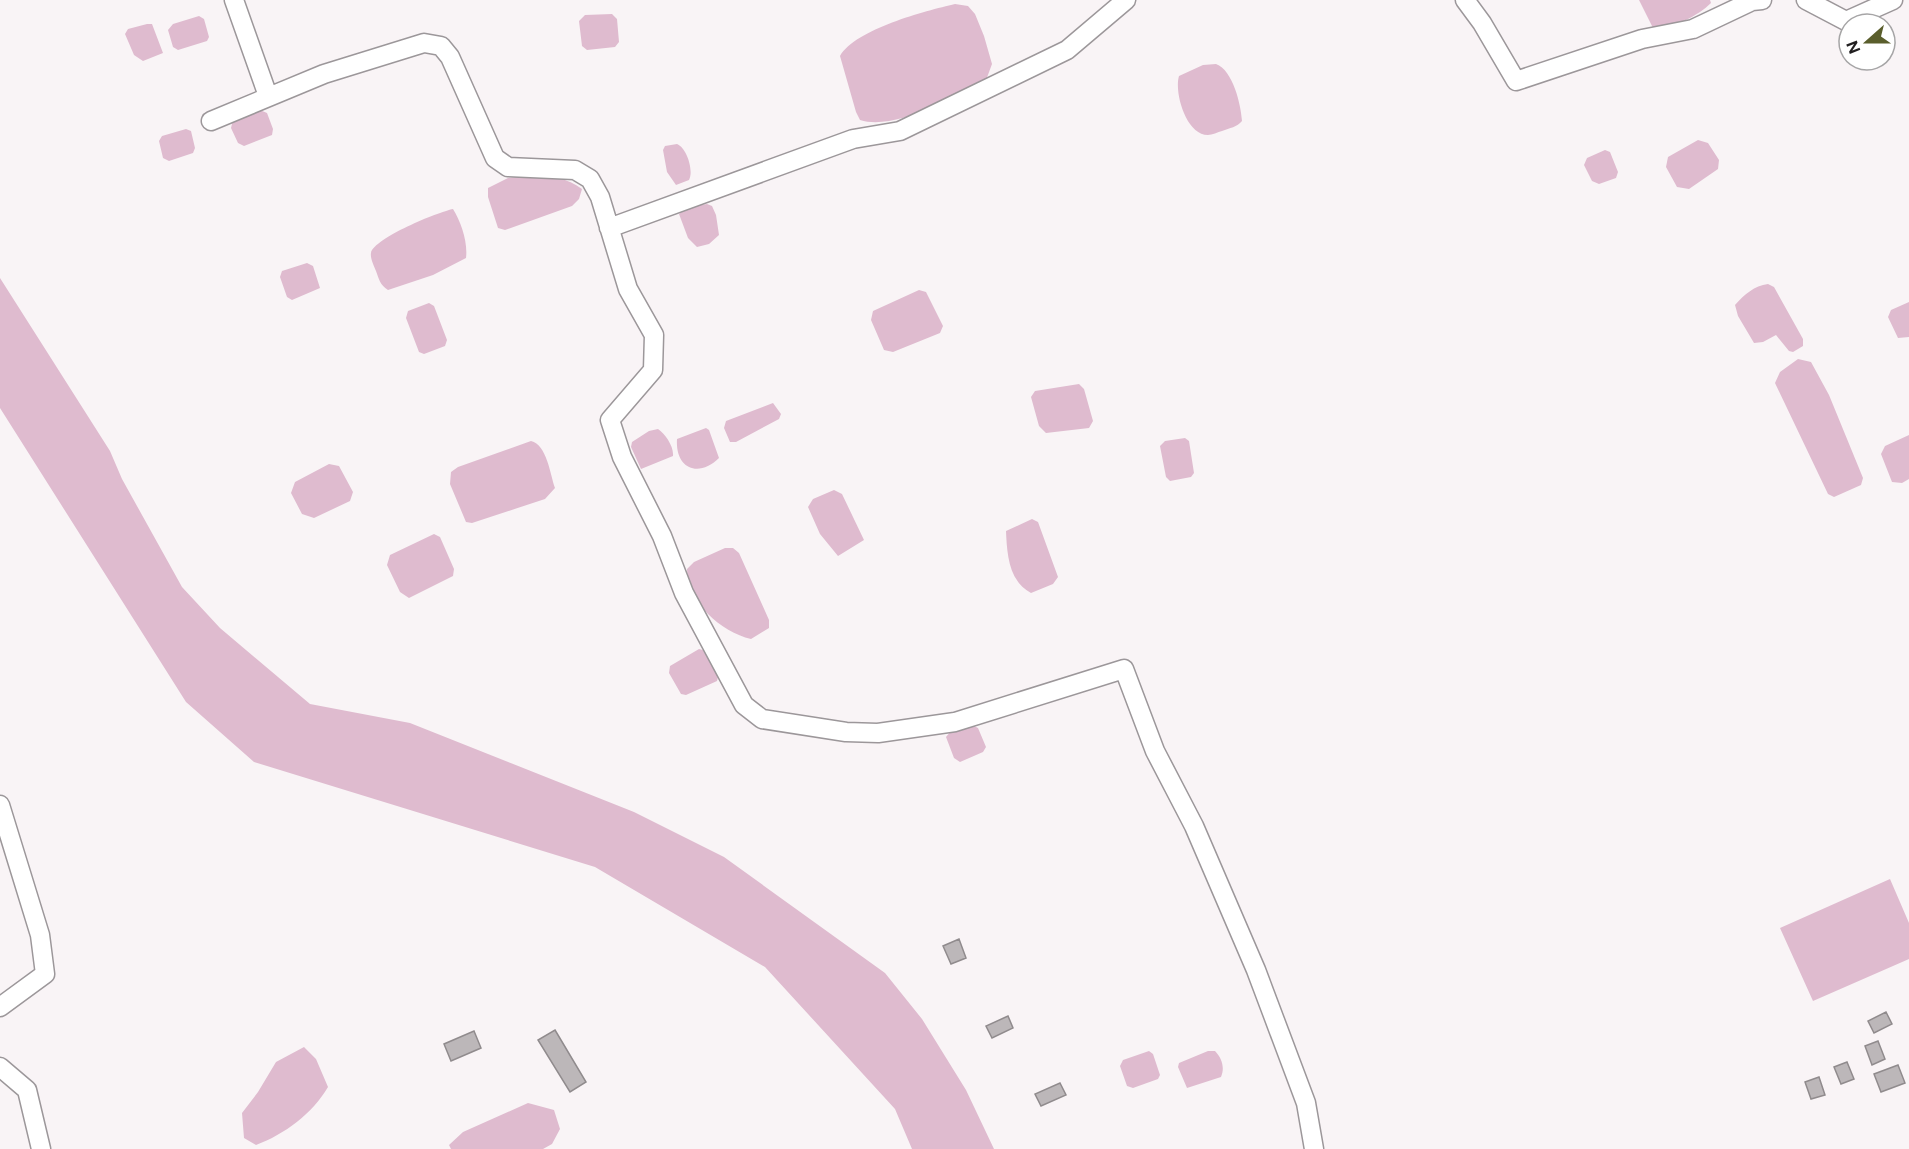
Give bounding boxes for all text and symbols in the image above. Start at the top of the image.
north arrow [1837,12,1897,72]
text: N [1842,38,1865,56]

